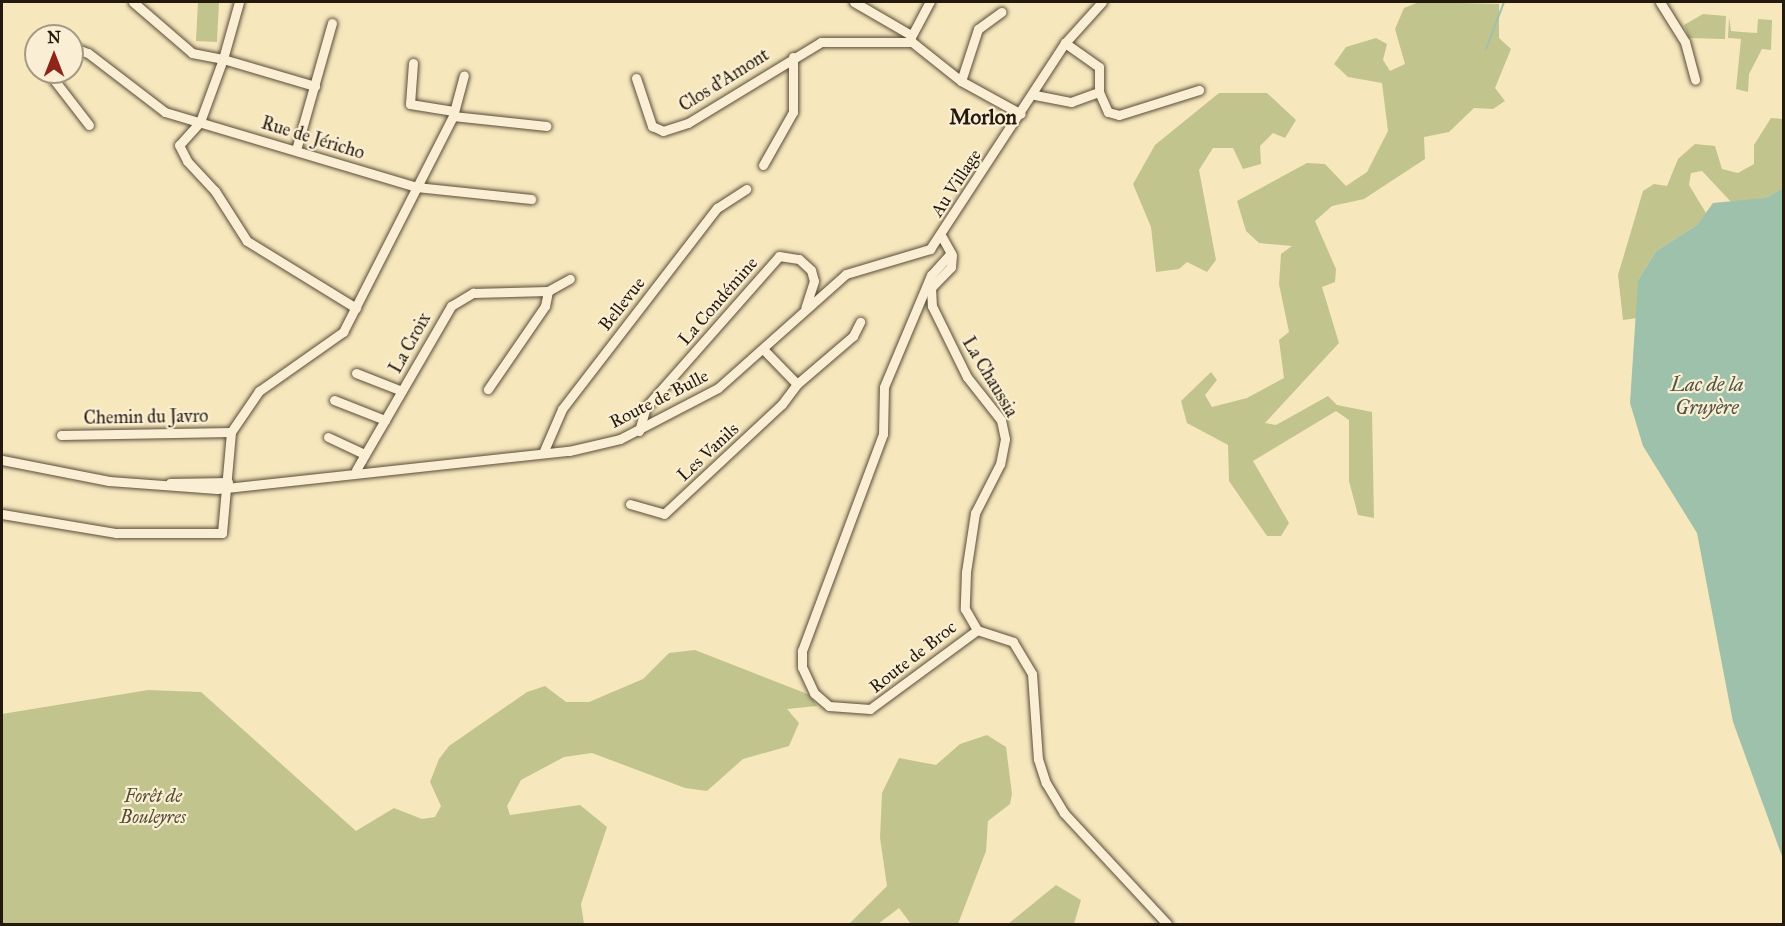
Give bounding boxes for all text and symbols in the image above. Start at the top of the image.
north arrow [24,24,84,84]
text: N [47,28,61,47]
street label: Clos d'Amont [675,44,773,116]
district label: Morlon [949,104,1017,130]
street label: Rue de Jéricho [259,112,367,164]
street label: Au Village [926,145,986,221]
street label: La Condémine [674,252,762,350]
street label: Bellevue [594,273,650,335]
street label: La Croix [385,309,435,377]
street label: La Chaussia [958,333,1022,421]
street label: Route de Bulle [606,365,712,433]
water label: Lac de la Gruyère [1670,372,1744,419]
street label: Chemin du Javro [83,405,209,429]
street label: Les Vanils [673,418,743,486]
street label: Route de Broc [865,616,961,698]
park label: Forêt de Bouleyres [120,786,186,828]

